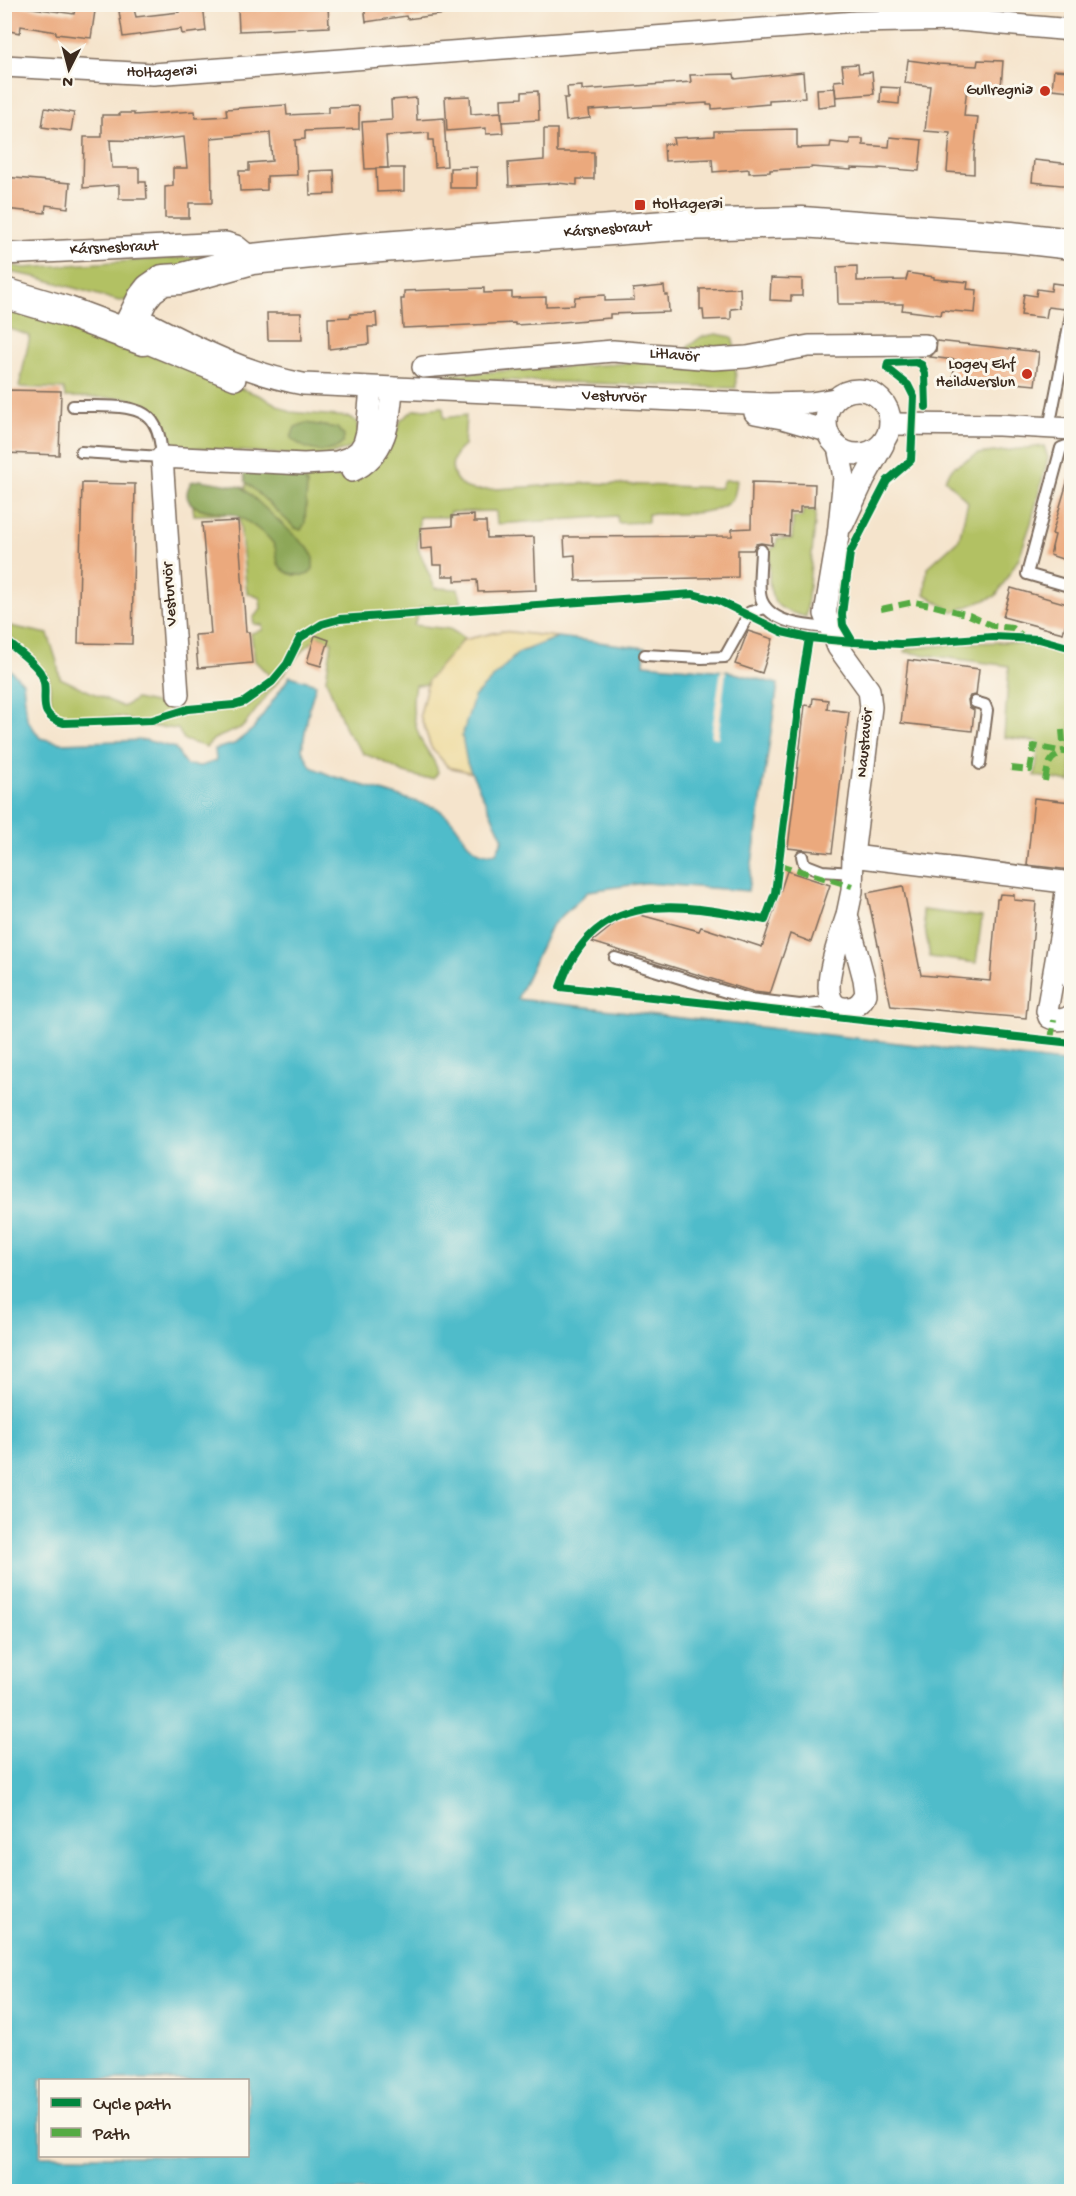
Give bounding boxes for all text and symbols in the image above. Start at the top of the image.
north arrow [39,39,99,99]
street label: Holtagerði [126,61,198,84]
text: N [61,70,74,90]
place label: Gullregnið [966,82,1033,101]
marker: Gullregnið [1038,84,1052,98]
place label: Holtagerði [652,196,723,215]
marker: Holtagerði [633,198,647,212]
street label: Kársnesbraut [563,217,654,243]
street label: Kársnesbraut [69,237,160,260]
street label: Litlavör [649,344,701,367]
place label: Logey Ehf Heildverslun [936,356,1016,393]
marker: Logey Ehf Heildverslun [1020,367,1034,381]
street label: Vesturvör [580,386,647,408]
street label: Vesturvör [159,560,183,627]
street label: Naustavör [854,706,879,778]
legend [39,2079,249,2157]
text: Cycle path [93,2095,171,2116]
text: Path [92,2125,130,2146]

